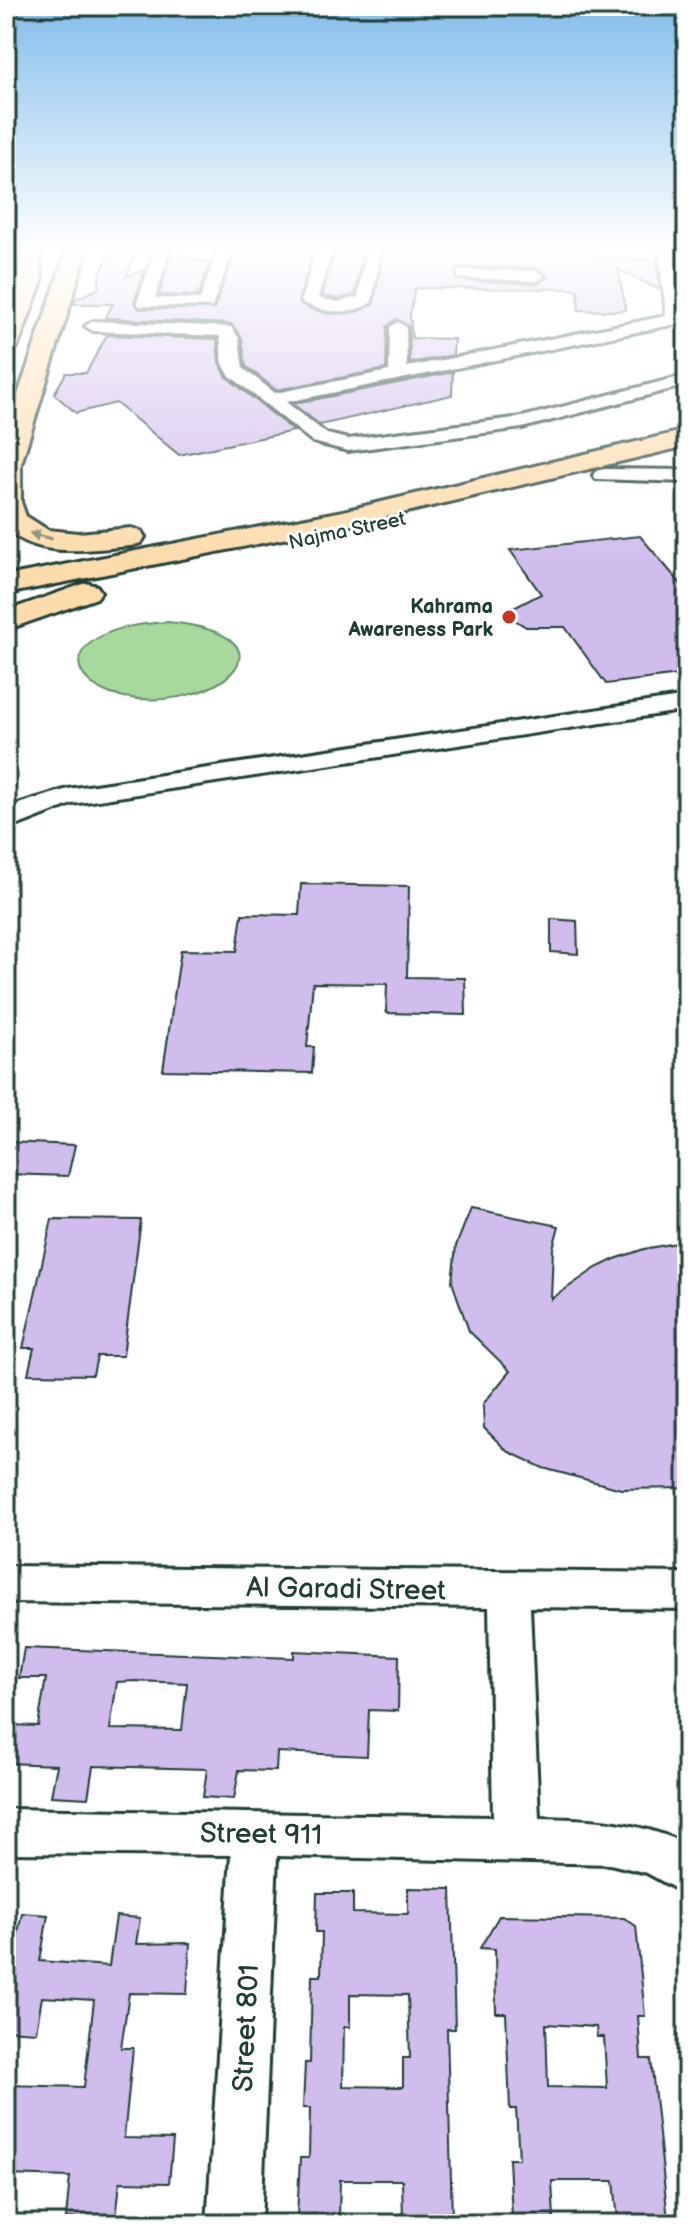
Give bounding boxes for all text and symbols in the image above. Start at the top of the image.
street label: Najma Street [287,507,408,555]
one-way arrow [28,530,53,542]
place label: Kahrama Awareness Park [348,595,494,642]
marker: Kahrama Awareness Park [500,608,518,626]
street label: Al Garadi Street [246,1571,446,1608]
street label: Street 911 [200,1817,322,1852]
street label: Street 801 [227,1963,266,2093]

